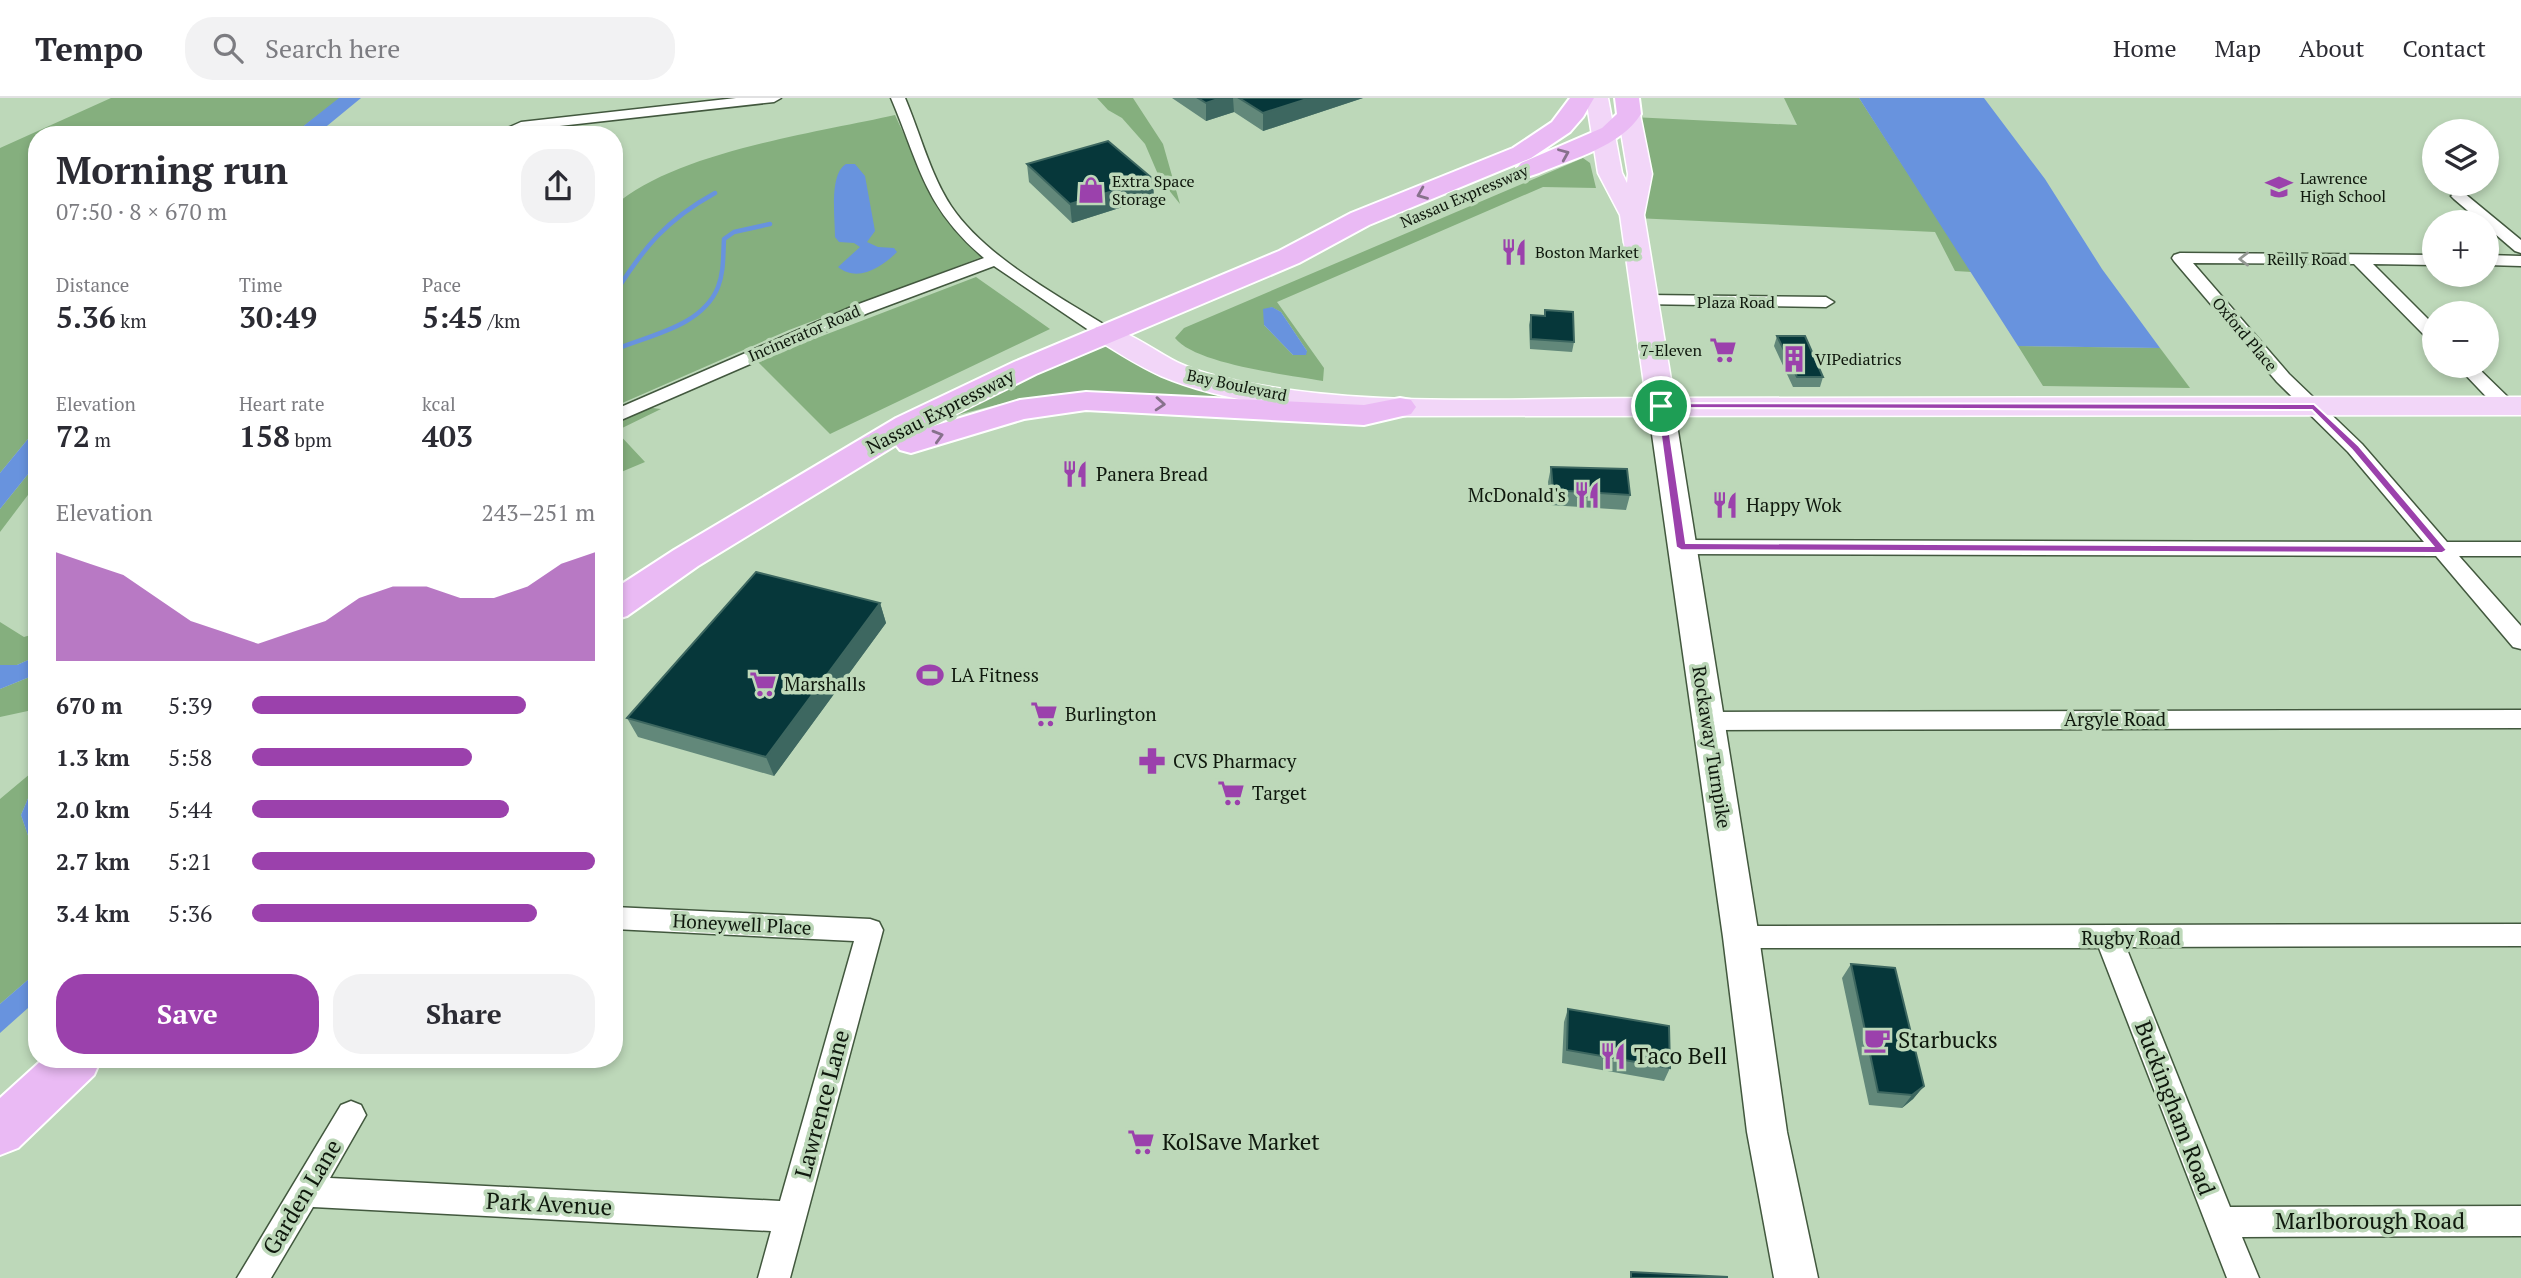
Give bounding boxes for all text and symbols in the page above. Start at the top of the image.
search box [185,17,675,80]
text: Tempo [35,27,143,70]
icon: search [209,29,247,67]
text: Search here [265,31,400,65]
text: Home [2113,32,2177,64]
text: Map [2215,32,2261,64]
text: About [2299,32,2365,64]
text: Contact [2403,32,2486,64]
map controls [2422,119,2499,378]
button: layers [2422,119,2499,196]
text: Morning run [56,145,288,195]
one-way arrow [1557,148,1569,162]
button: share [521,149,595,223]
street label: Nassau Expressway [1396,159,1532,233]
place label: Lawrence High School [2300,167,2386,207]
place label: Extra Space Storage [1112,170,1195,210]
school or university icon: Lawrence High School [2264,172,2294,202]
shop icon: Extra Space Storage [1076,175,1106,205]
one-way arrow [1417,185,1429,199]
text: 07:50 · 8 × 670 m [56,196,227,227]
button: + [2422,210,2499,287]
restaurant icon: Boston Market [1499,237,1529,267]
place label: Boston Market [1535,241,1639,263]
street label: Reilly Road [2267,248,2347,270]
one-way arrow [2238,251,2249,266]
text: Distance [56,272,129,297]
text: Time [239,272,282,297]
text: Pace [422,272,461,297]
street label: Plaza Road [1697,291,1775,313]
street label: Oxford Place [2208,292,2282,376]
text: 5.36 [56,297,116,337]
text: 30:49 [239,297,317,337]
text: 5:45 [422,297,483,337]
street label: Incinerator Road [745,299,863,367]
button: − [2422,301,2499,378]
text: km [116,308,147,333]
text: /km [483,308,521,333]
supermarket icon: 7-Eleven [1708,335,1738,365]
place label: 7-Eleven [1640,339,1702,361]
building icon: VIPediatrics [1779,344,1809,374]
place label: VIPediatrics [1815,348,1902,370]
street label: Nassau Expressway [861,362,1018,459]
street label: Bay Boulevard [1185,364,1289,406]
pin [1631,376,1691,436]
icon: arrive [1642,387,1680,425]
text: Elevation [56,391,136,416]
text: Heart rate [239,391,324,416]
text: kcal [422,391,456,416]
one-way arrow [1155,396,1166,411]
text: 72 [56,416,90,456]
text: 158 [239,416,290,456]
text: 403 [422,416,473,456]
text: m [90,427,111,452]
text: bpm [290,427,332,452]
one-way arrow [932,430,944,445]
restaurant icon: Panera Bread [1060,459,1090,489]
place label: Panera Bread [1096,461,1208,486]
restaurant icon: McDonald's [1572,480,1602,510]
place label: McDonald's [1468,482,1566,507]
restaurant icon: Happy Wok [1710,490,1740,520]
place label: Happy Wok [1746,492,1842,517]
text: Elevation [56,497,153,528]
text: 243–251 m [482,497,595,528]
sports icon: LA Fitness [915,660,945,690]
place label: LA Fitness [951,662,1039,687]
street label: Rockaway Turnpike [1687,664,1738,830]
supermarket icon: Marshalls [748,669,778,699]
place label: Marshalls [784,671,866,696]
text: 670 m [56,690,122,721]
text: 5:39 [168,690,212,721]
supermarket icon: Burlington [1029,699,1059,729]
place label: Burlington [1065,701,1156,726]
street label: Argyle Road [2064,706,2167,731]
text: 1.3 km [56,742,130,773]
text: 5:58 [168,742,212,773]
pharmacy icon: CVS Pharmacy [1137,746,1167,776]
place label: CVS Pharmacy [1173,748,1297,773]
supermarket icon: Target [1216,778,1246,808]
place label: Target [1252,780,1307,805]
text: 2.0 km [56,794,130,825]
text: 5:44 [168,794,212,825]
text: 2.7 km [56,846,130,877]
text: 5:21 [168,846,212,877]
text: 3.4 km [56,898,130,929]
text: 5:36 [168,898,212,929]
street label: Honeywell Place [672,907,812,940]
street label: Rugby Road [2081,925,2181,950]
button: Save [56,974,319,1054]
button: Share [333,974,595,1054]
street label: Buckingham Road [2128,1016,2223,1200]
place label: Starbucks [1898,1024,1998,1055]
cafe icon: Starbucks [1862,1025,1892,1055]
street label: Lawrence Lane [787,1026,856,1181]
place label: Taco Bell [1634,1040,1727,1071]
restaurant icon: Taco Bell [1598,1041,1628,1071]
place label: KolSave Market [1162,1126,1320,1157]
supermarket icon: KolSave Market [1126,1127,1156,1157]
street label: Garden Lane [255,1133,348,1260]
street label: Park Avenue [485,1185,613,1222]
street label: Marlborough Road [2275,1205,2465,1236]

